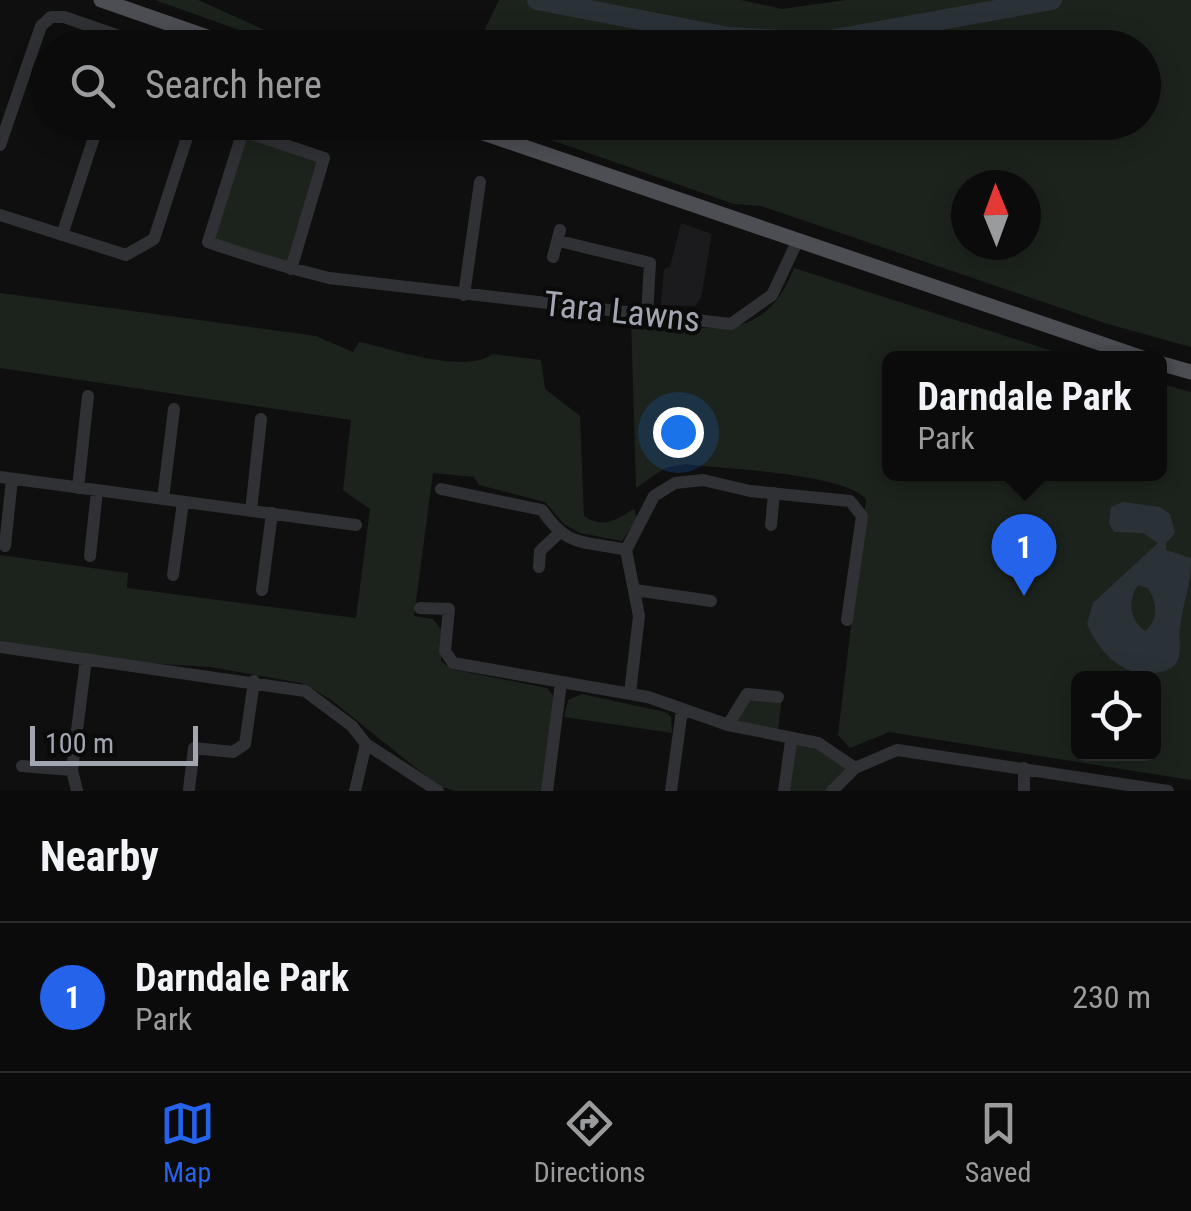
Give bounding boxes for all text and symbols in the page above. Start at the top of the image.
search box [30,30,1161,140]
icon: search [65,58,120,113]
text: Search here [145,63,322,107]
north arrow [951,170,1041,260]
street label: Tara Lawns [542,283,702,341]
popup [882,351,1167,481]
text: Darndale Park [918,375,1131,419]
your location [653,407,704,458]
text: Park [918,419,975,457]
pin: 1 [992,514,1056,596]
map controls [1071,671,1161,761]
button: locate [1071,671,1161,761]
scale bar [30,721,198,766]
text: 100 m [45,727,114,760]
text: Nearby [40,832,159,881]
text: Darndale Park [135,956,349,1000]
text: 1 [64,978,81,1016]
text: 230 m [1072,978,1151,1016]
text: Park [135,1000,192,1038]
tab: Map [160,1096,215,1189]
tab: Directions [534,1096,646,1189]
tab: Saved [965,1096,1031,1189]

